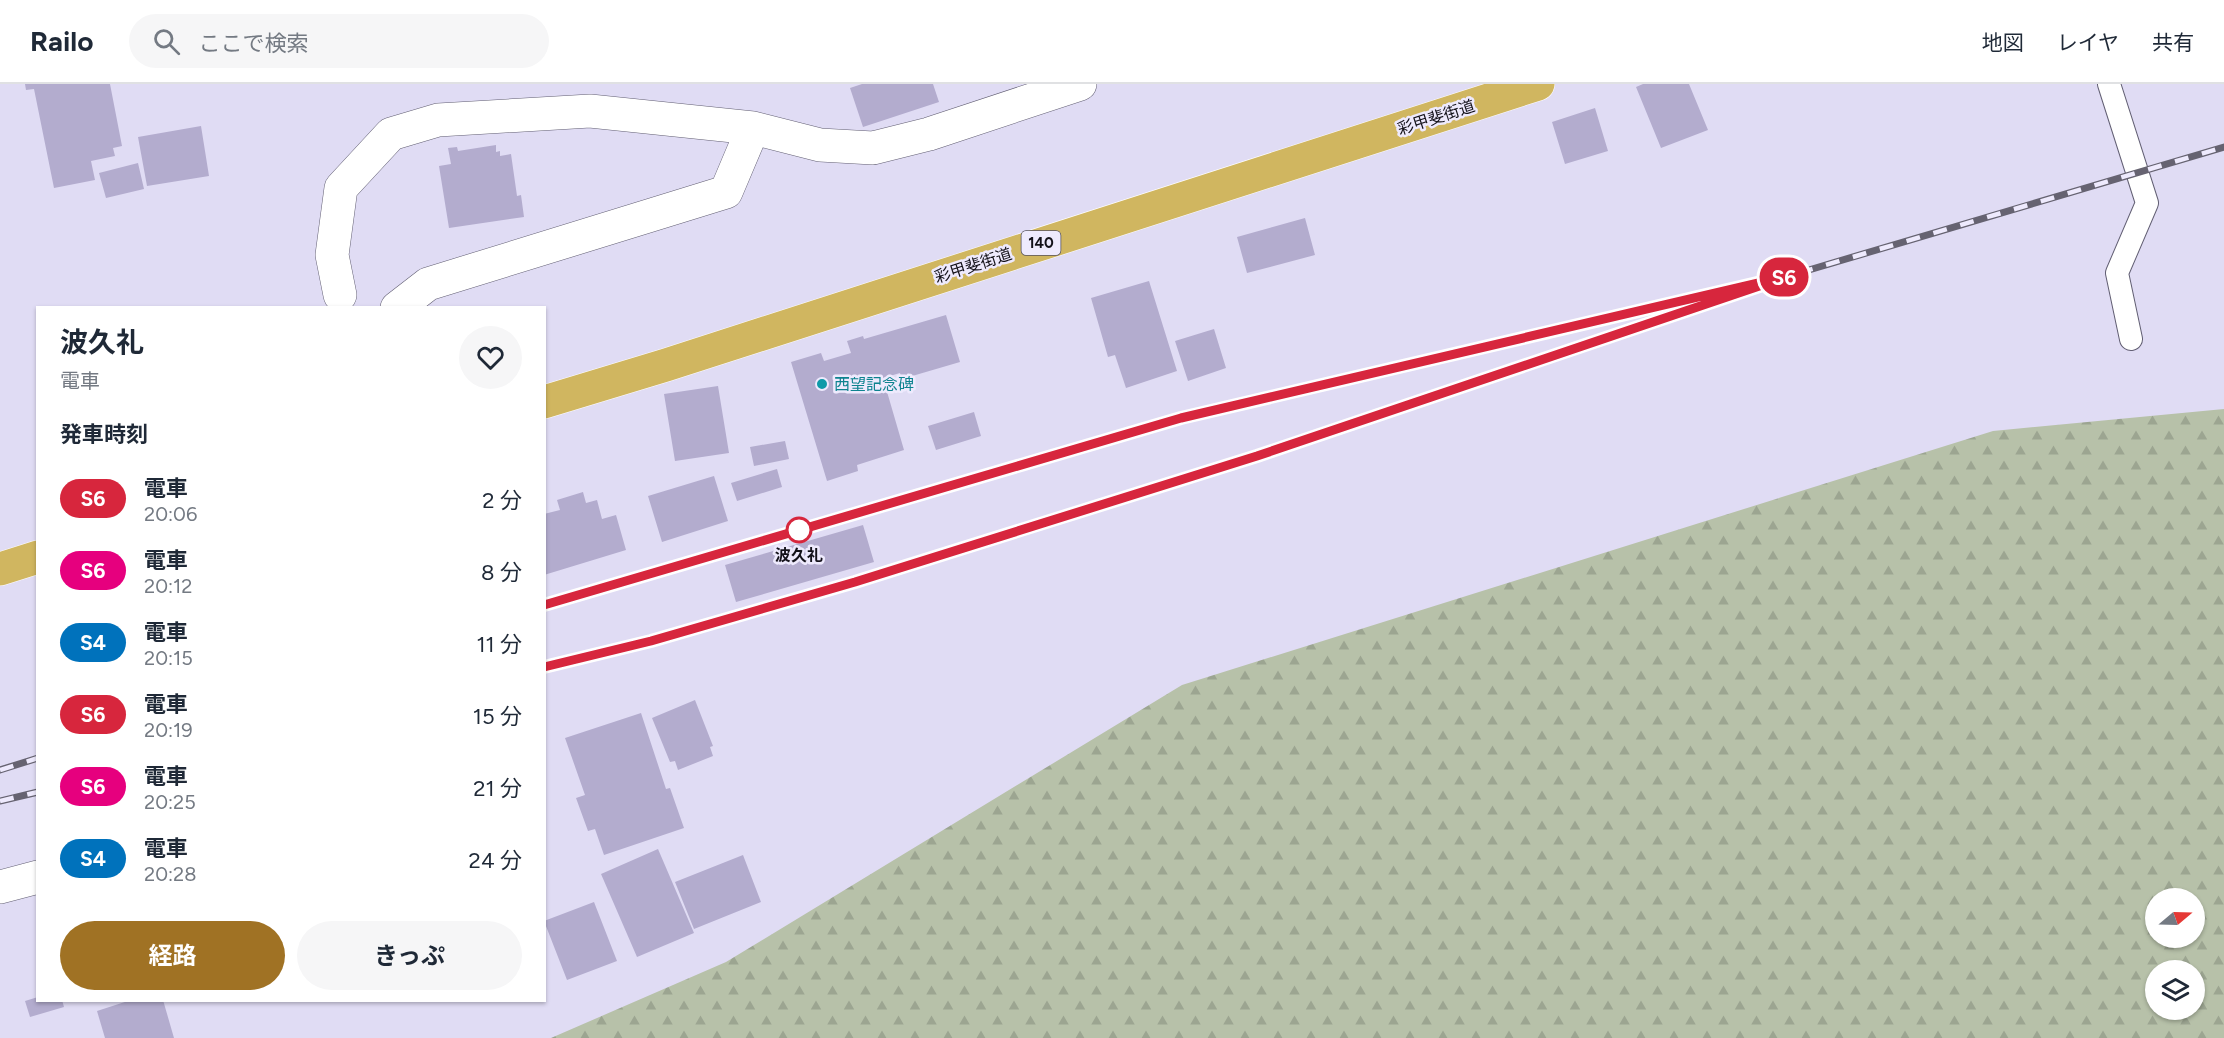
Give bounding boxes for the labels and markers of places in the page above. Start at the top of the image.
place label: 西望記念碑 [834,375,914,394]
marker: 西望記念碑 [815,377,829,391]
marker: 波久礼 [786,517,812,543]
place label: 波久礼 [775,546,823,565]

